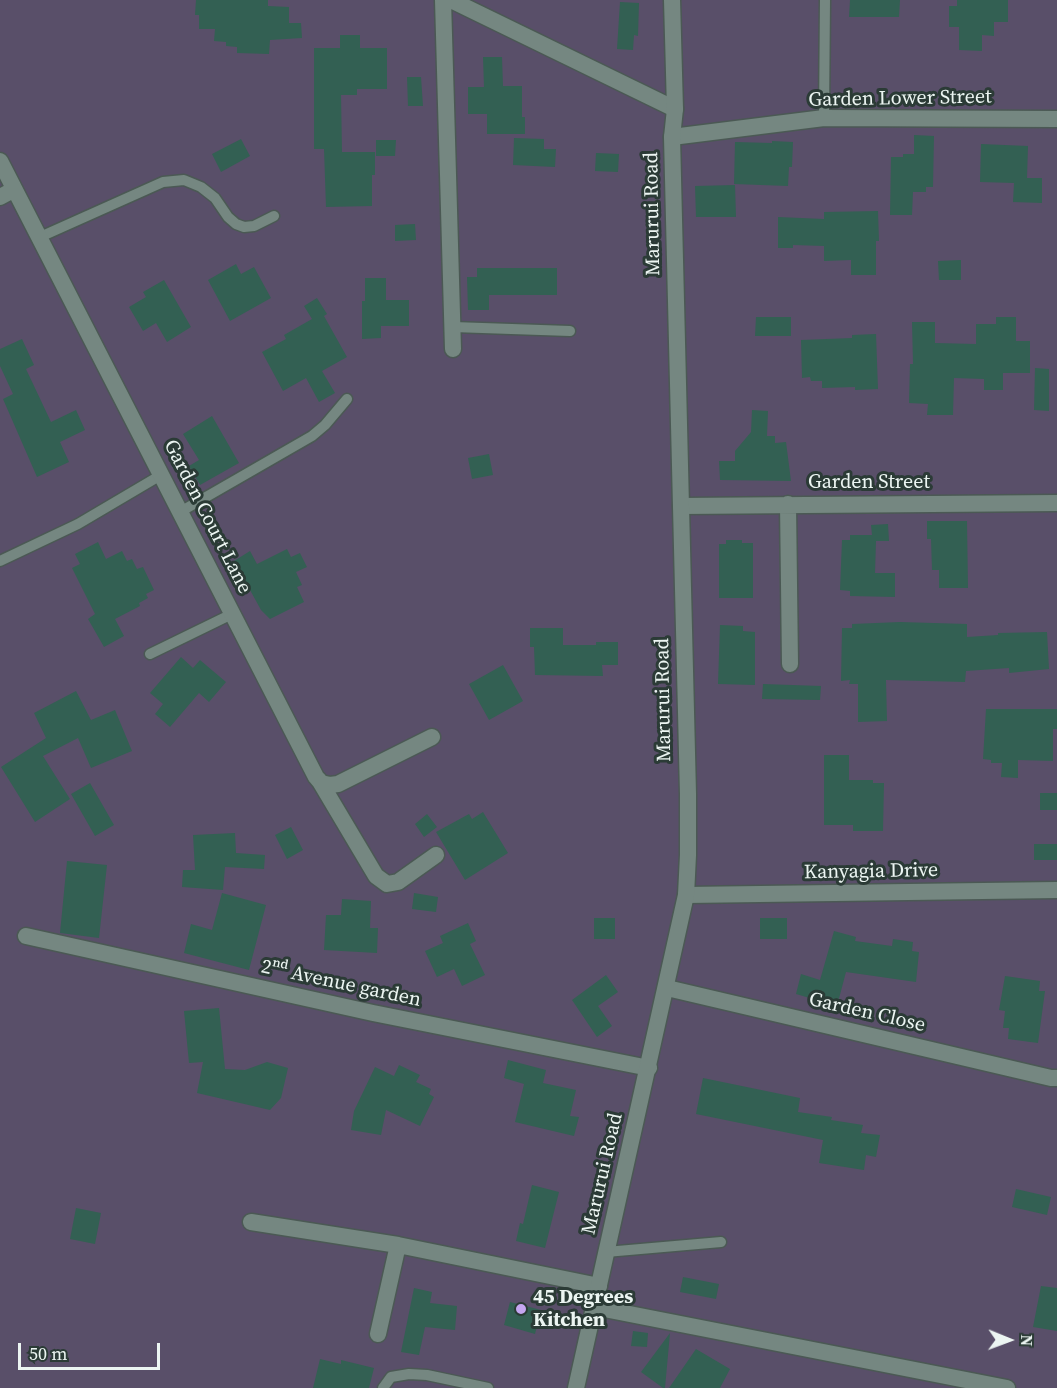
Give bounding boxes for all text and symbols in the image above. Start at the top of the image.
street label: Garden Lower Street [808,85,992,113]
street label: Marurui Road [640,152,666,276]
street label: Garden Court Lane [158,436,256,598]
street label: Garden Street [808,471,930,495]
street label: Marurui Road [651,638,677,762]
street label: Kanyagia Drive [804,859,938,885]
street label: 2ⁿᵈ Avenue garden [259,955,423,1013]
street label: Garden Close [806,988,928,1038]
street label: Marurui Road [577,1111,629,1237]
place label: 45 Degrees Kitchen [533,1286,633,1333]
marker: 45 Degrees Kitchen [514,1302,528,1316]
north arrow [979,1310,1039,1370]
scale bar [21,1331,164,1369]
text: N [1016,1334,1038,1346]
text: 50 m [29,1341,67,1366]

